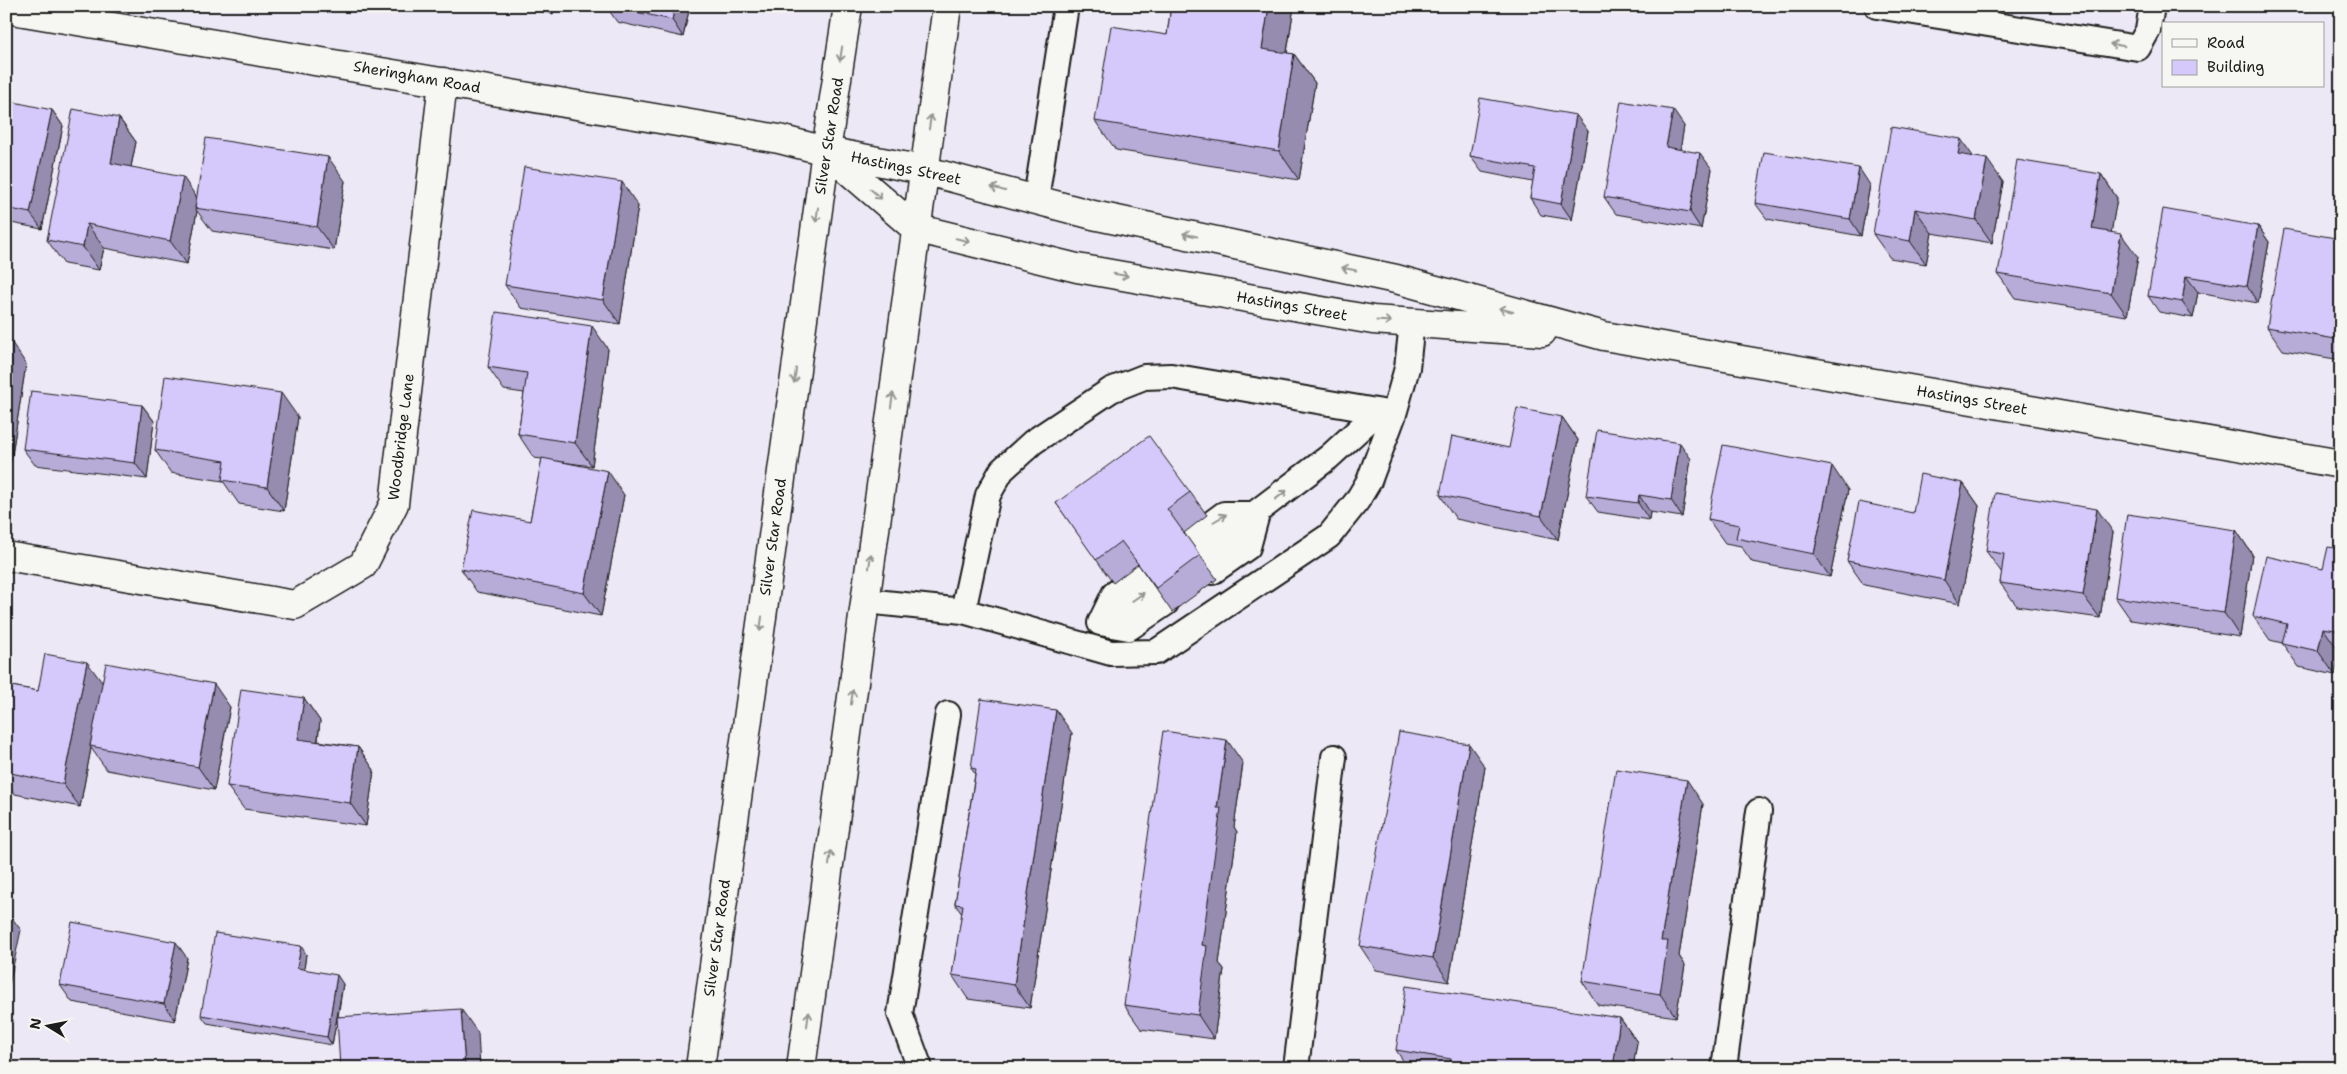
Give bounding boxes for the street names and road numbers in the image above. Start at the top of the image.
street label: Sheringham Road [352,56,483,98]
street label: Silver Star Road [810,76,848,196]
street label: Hastings Street [849,147,963,189]
street label: Hastings Street [1235,286,1349,326]
street label: Woodbridge Lane [383,372,419,502]
street label: Hastings Street [1915,380,2029,420]
street label: Silver Star Road [755,477,791,597]
street label: Silver Star Road [699,878,735,998]

